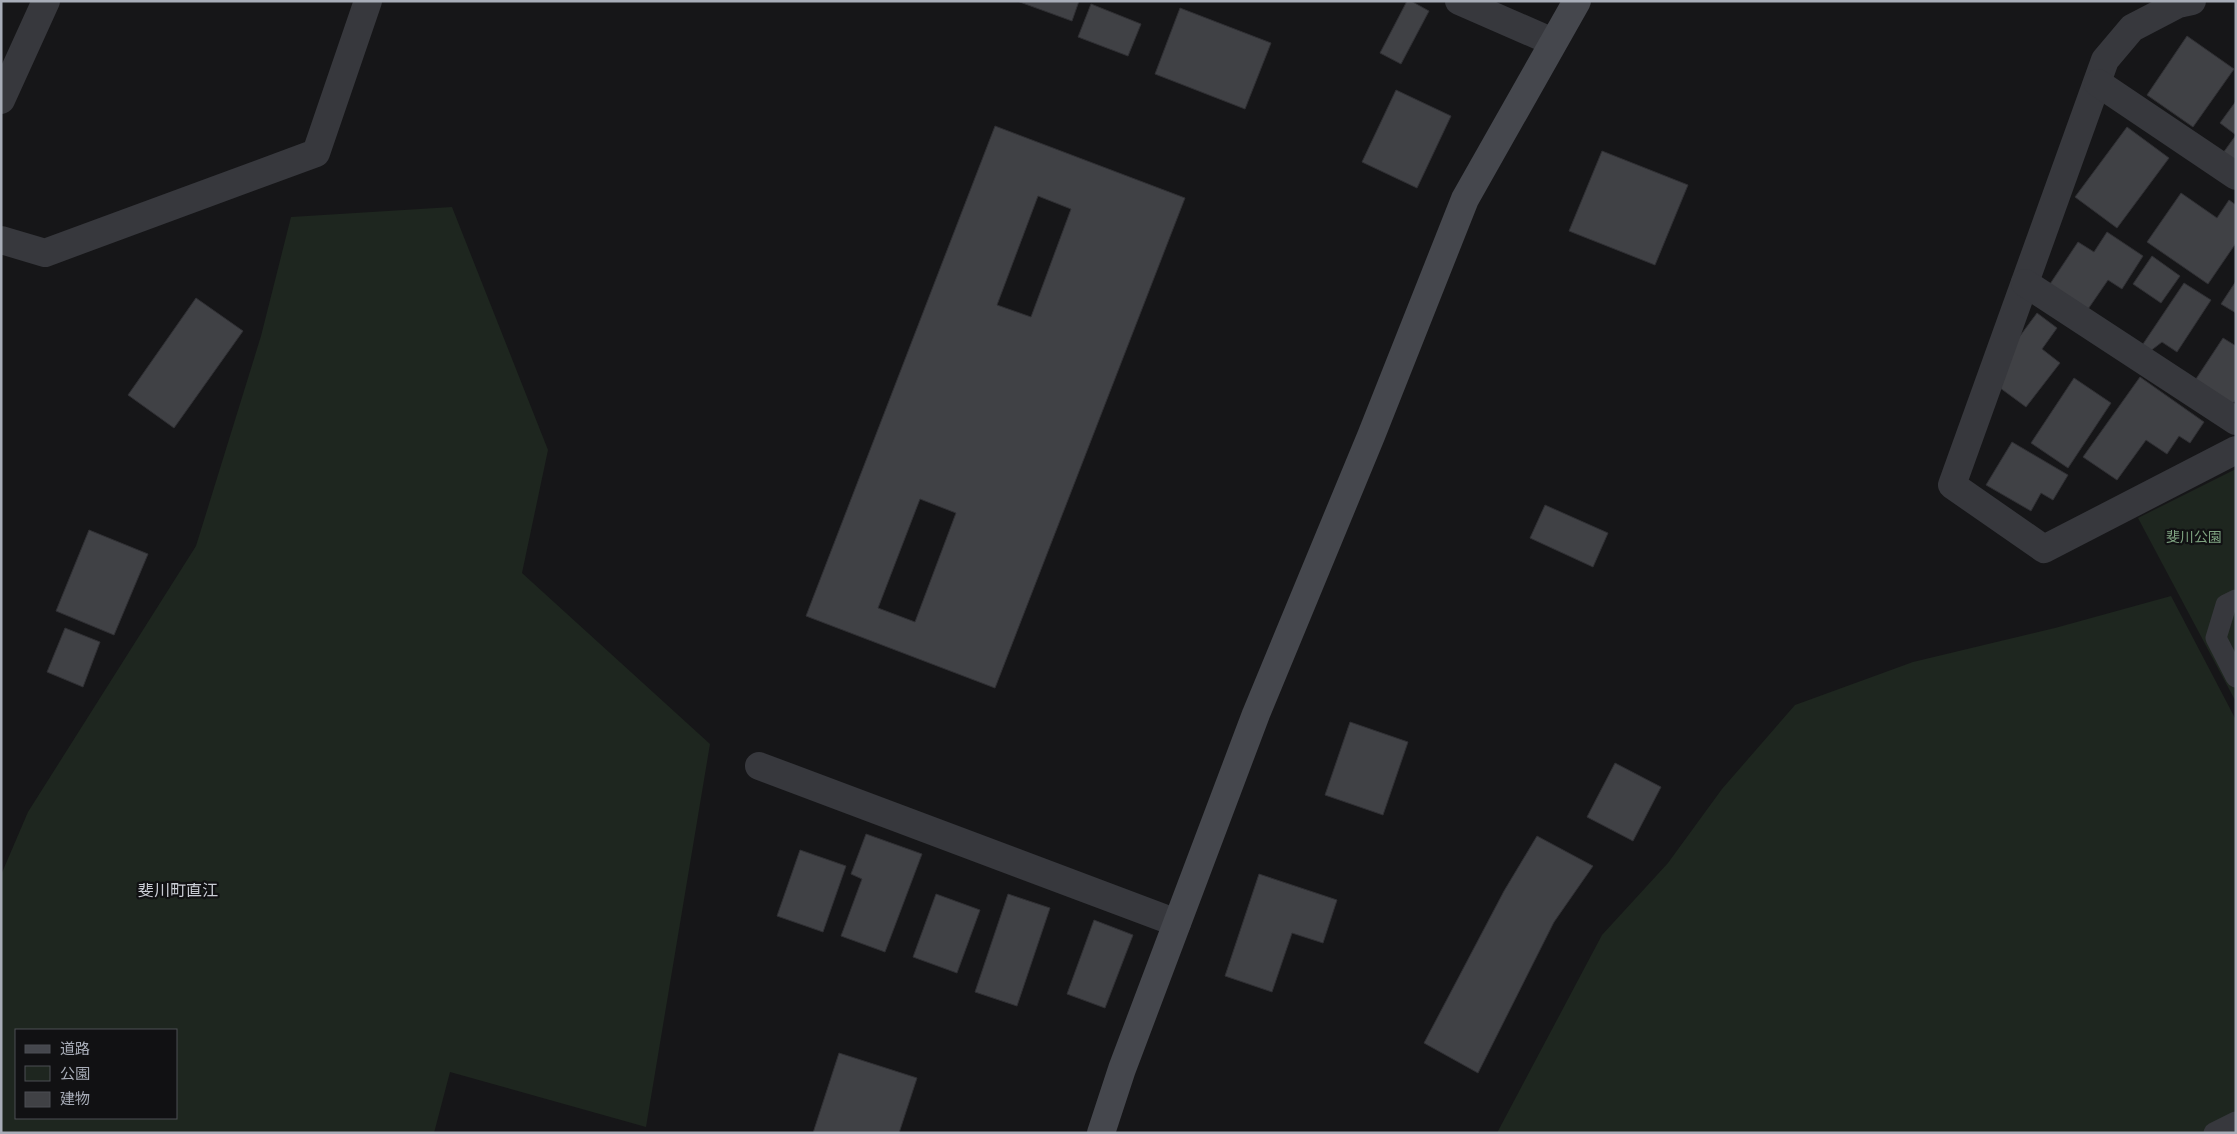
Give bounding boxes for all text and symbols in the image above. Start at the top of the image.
park label: 斐川公園 [2166,529,2222,546]
district label: 斐川町直江 [138,881,218,900]
legend [15,1029,178,1119]
text: 道路 [60,1040,90,1058]
text: 公園 [60,1065,90,1083]
text: 建物 [60,1090,90,1108]

